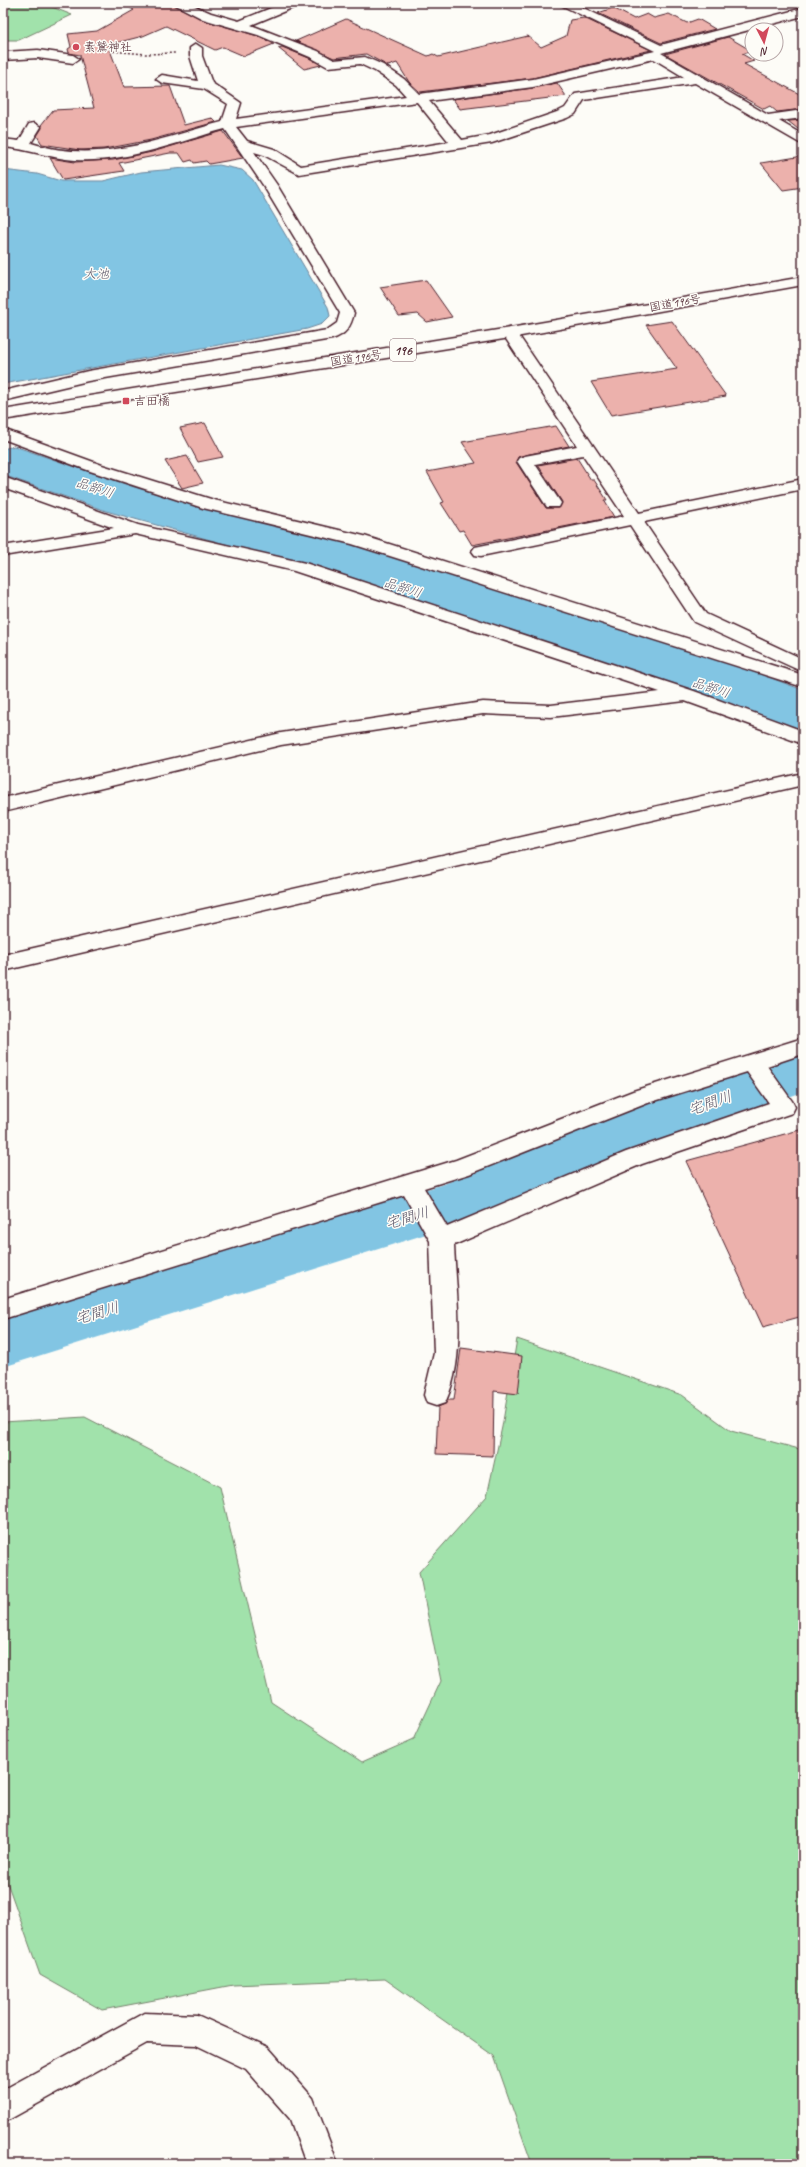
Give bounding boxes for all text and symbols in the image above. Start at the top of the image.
north arrow [744,22,784,62]
place label: 素鷲神社 [84,39,132,55]
marker: 素鷲神社 [71,42,81,52]
text: N [759,45,769,59]
water label: 大池 [83,266,110,282]
street label: 国道196号 [648,291,702,315]
road number: 196 [390,339,416,361]
street label: 国道196号 [329,346,383,370]
place label: 吉田橋 [134,393,170,409]
marker: 吉田橋 [121,396,131,406]
water label: 品部川 [74,474,116,502]
water label: 品部川 [382,574,424,602]
water label: 品部川 [690,674,732,702]
water label: 宅間川 [686,1087,735,1120]
water label: 宅間川 [383,1203,431,1234]
water label: 宅間川 [73,1298,121,1329]

